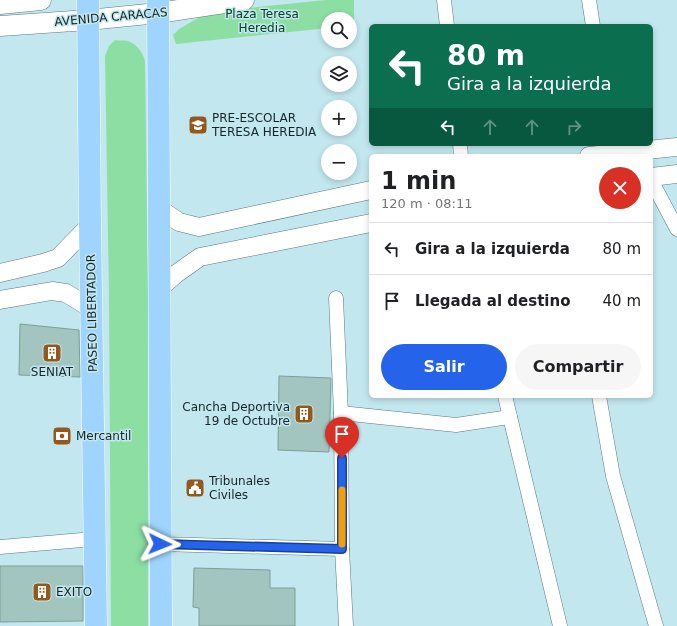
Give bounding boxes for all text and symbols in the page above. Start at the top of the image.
street label: AVENIDA CARACAS [54,5,168,29]
park label: Plaza Teresa Heredia [225,7,299,35]
map controls [321,12,357,180]
button: search [321,12,357,48]
text: 80 m [447,39,525,72]
icon: left [381,40,433,92]
button: layers [321,56,357,92]
text: Gira a la izquierda [447,73,612,94]
button: + [321,100,357,136]
place label: PRE-ESCOLAR TERESA HEREDIA [211,111,317,139]
school or university icon: PRE-ESCOLAR TERESA HEREDIA [187,114,209,136]
icon: left [437,116,459,138]
icon: ahead [479,116,501,138]
icon: ahead [521,116,543,138]
icon: right [563,116,585,138]
button: − [321,144,357,180]
text: 1 min [381,167,456,195]
button: close [599,167,641,209]
text: 120 m · 08:11 [381,196,472,211]
icon: left [381,238,403,260]
text: Gira a la izquierda [415,240,570,258]
text: 80 m [603,240,641,258]
street label: PASEO LIBERTADOR [84,254,100,372]
icon: arrive [381,290,403,312]
text: Llegada al destino [415,292,570,310]
text: 40 m [603,292,641,310]
building icon: SENIAT [41,342,63,364]
button: Salir [381,344,507,390]
button: Compartir [515,344,641,390]
place label: SENIAT [31,365,74,379]
place label: Cancha Deportiva 19 de Octubre [182,400,290,428]
building icon: Cancha Deportiva 19 de Octubre [293,403,315,425]
pin [325,417,359,458]
icon: arrive [331,423,353,445]
bank icon: Mercantil [51,425,73,447]
place label: Mercantil [76,429,131,443]
place label: Tribunales Civiles [208,474,270,502]
public building icon: Tribunales Civiles [184,477,206,499]
position arrow [139,523,181,565]
building icon: EXITO [31,581,53,603]
place label: EXITO [56,585,92,599]

